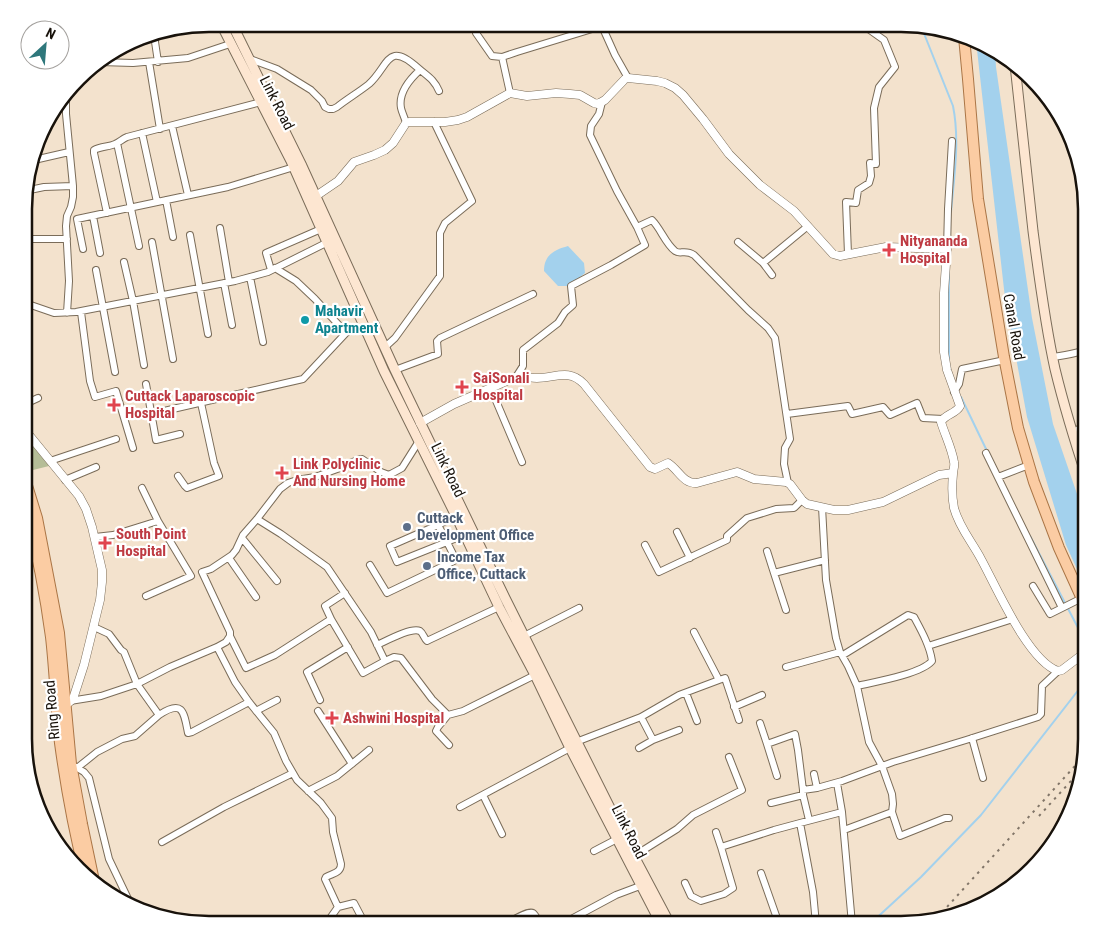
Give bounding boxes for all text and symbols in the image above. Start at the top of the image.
north arrow [20,20,70,70]
text: N [43,24,58,42]
street label: Link Road [256,73,298,133]
place label: Nityananda Hospital [900,232,968,267]
marker: Nityananda Hospital [882,243,896,257]
street label: Canal Road [999,292,1029,362]
place label: Mahavir Apartment [315,302,379,337]
marker: Mahavir Apartment [299,314,311,326]
place label: SaiSonali Hospital [473,369,530,404]
marker: SaiSonali Hospital [455,380,469,394]
place label: Cuttack Laparoscopic Hospital [125,387,255,422]
marker: Cuttack Laparoscopic Hospital [107,398,121,412]
street label: Link Road [427,440,469,500]
place label: Link Polyclinic And Nursing Home [293,455,405,490]
marker: Link Polyclinic And Nursing Home [275,466,289,480]
place label: Cuttack Development Office [417,509,534,544]
marker: Cuttack Development Office [401,521,413,533]
place label: South Point Hospital [116,525,186,560]
marker: South Point Hospital [98,536,112,550]
place label: Income Tax Office, Cuttack [437,548,527,583]
marker: Income Tax Office, Cuttack [421,560,433,572]
street label: Ring Road [40,680,64,740]
place label: Ashwini Hospital [343,709,444,727]
marker: Ashwini Hospital [325,711,339,725]
street label: Link Road [608,802,650,862]

